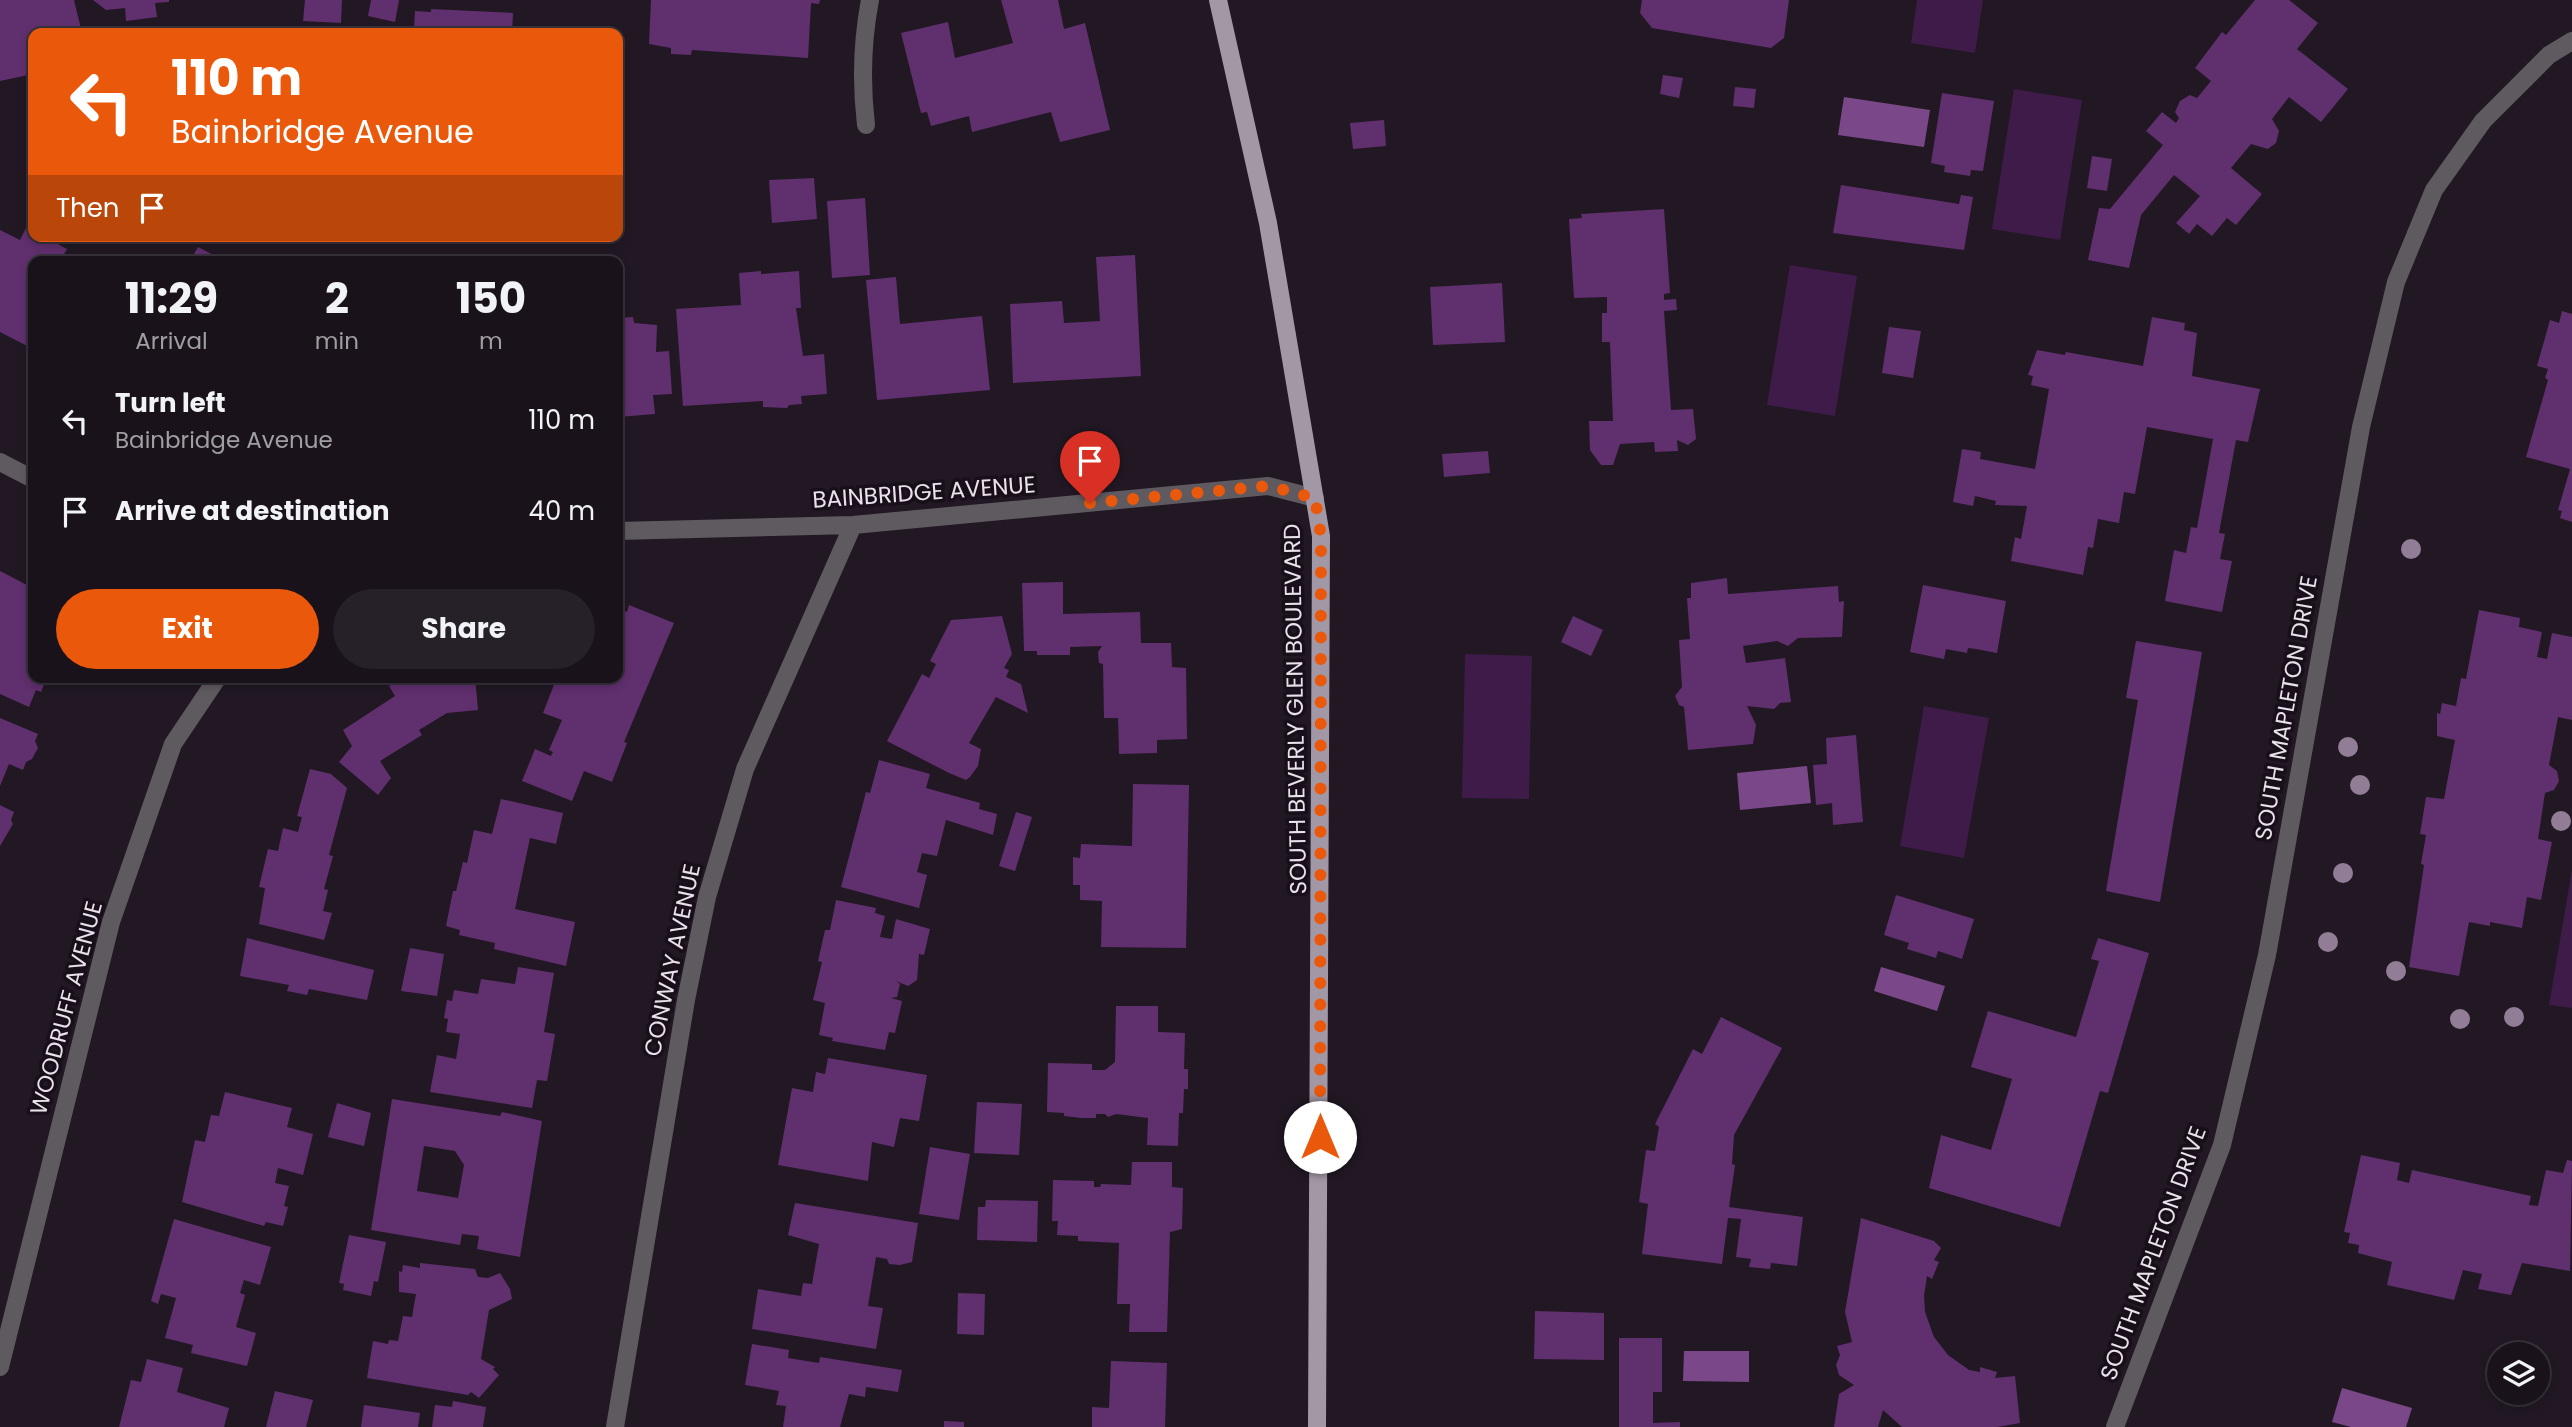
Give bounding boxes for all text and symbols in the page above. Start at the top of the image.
text: 110 m [171,44,302,112]
icon: left [56,56,147,147]
text: Bainbridge Avenue [171,109,474,154]
icon: arrive [133,189,171,227]
text: Then [56,190,119,226]
text: 11:29 [125,269,218,328]
text: 2 [325,269,349,328]
text: 150 [456,269,526,328]
text: Arrival [135,325,208,357]
text: min [315,325,359,357]
text: m [479,325,503,357]
text: Turn left [115,385,226,421]
icon: left [56,402,94,440]
text: 110 m [528,402,595,438]
text: Bainbridge Avenue [115,424,333,456]
pin [1060,431,1120,503]
icon: arrive [1071,442,1109,480]
street label: BAINBRIDGE AVENUE [811,468,1037,516]
icon: arrive [56,493,94,531]
text: Arrive at destination [115,493,390,529]
text: 40 m [529,493,595,529]
street label: SOUTH BEVERLY GLEN BOULEVARD [1276,523,1314,895]
street label: SOUTH MAPLETON DRIVE [2247,573,2325,843]
button: Exit [56,589,319,669]
button: Share [333,589,595,669]
street label: CONWAY AVENUE [636,861,708,1059]
street label: WOODRUFF AVENUE [22,898,110,1118]
position arrow [1283,1100,1357,1174]
street label: SOUTH MAPLETON DRIVE [2092,1122,2214,1384]
map controls [2487,1342,2550,1405]
button: layers [2487,1342,2550,1405]

